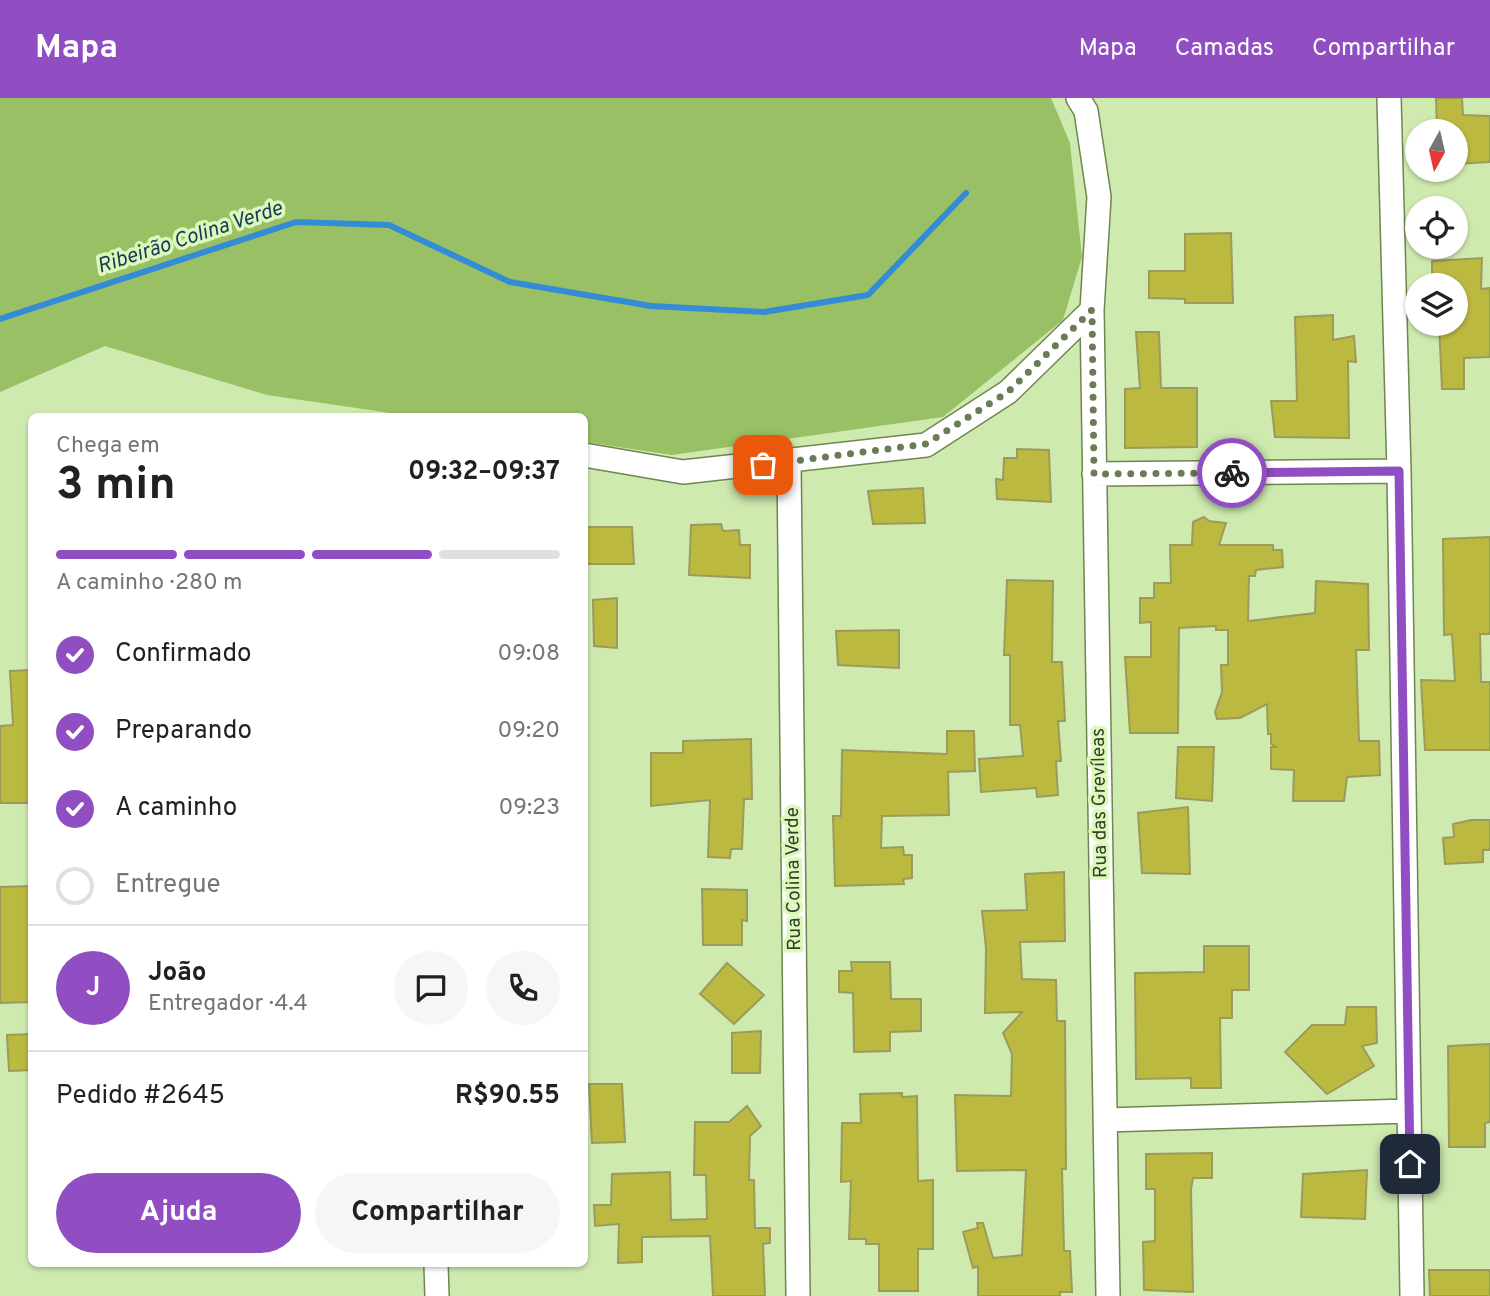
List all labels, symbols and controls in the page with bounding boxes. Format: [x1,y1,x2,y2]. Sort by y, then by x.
text: Mapa [35,28,118,70]
text: Mapa [1079,34,1137,64]
text: Camadas [1175,34,1274,64]
text: Compartilhar [1312,34,1455,64]
north arrow [1405,119,1468,182]
map controls [1405,119,1468,336]
water label: Ribeirão Colina Verde [94,195,287,281]
button: locate [1405,196,1468,259]
button: layers [1405,273,1468,336]
text: Chega em [56,432,160,461]
pin [733,435,793,495]
courier [1197,438,1267,508]
icon: bag [744,446,782,484]
icon: bike [1213,454,1251,492]
text: 09:32–09:37 [408,456,560,489]
text: 3 min [56,457,176,516]
text: A caminho · 280 m [56,569,243,598]
icon: check [56,636,94,674]
text: Confirmado [115,638,252,671]
text: 09:08 [498,640,560,669]
icon: check [56,713,94,751]
text: Preparando [115,715,252,748]
text: 09:20 [497,717,560,746]
street label: Rua das Grevíleas [1087,728,1113,878]
icon: check [56,790,94,828]
text: A caminho [115,792,237,825]
text: 09:23 [498,794,560,823]
street label: Rua Colina Verde [781,807,807,951]
text: Entregue [115,869,221,902]
button: chat [394,951,468,1025]
button: phone [486,951,560,1025]
text: João [148,957,206,990]
text: J [86,972,100,1005]
text: Entregador · 4.4 [148,990,308,1019]
text: Pedido #2645 [56,1080,225,1113]
text: R$90.55 [455,1080,560,1113]
pin [1380,1134,1440,1194]
icon: home [1391,1145,1429,1183]
button: Ajuda [56,1173,301,1253]
button: Compartilhar [315,1173,560,1253]

